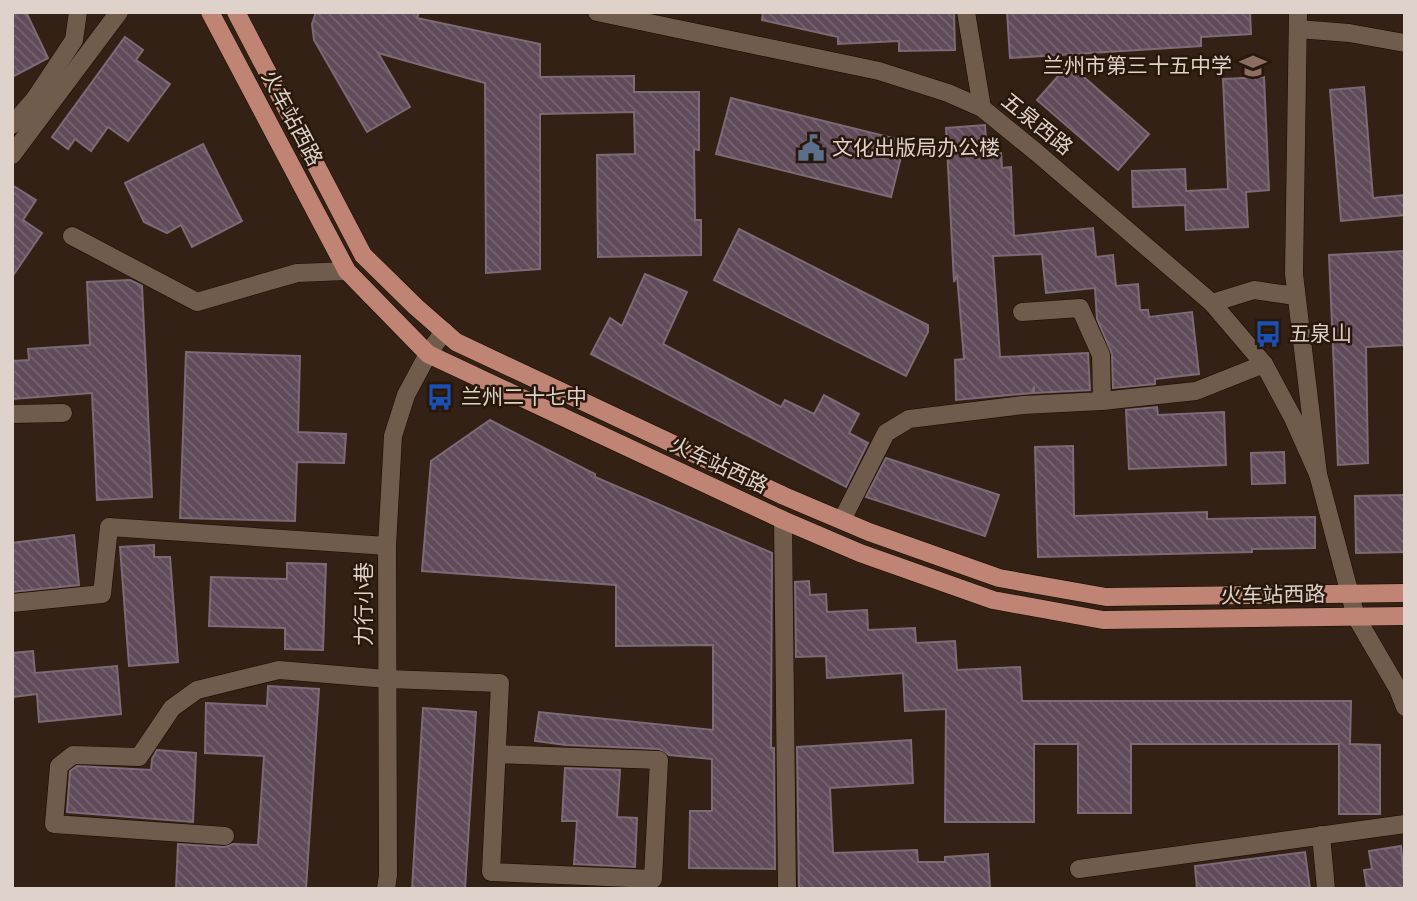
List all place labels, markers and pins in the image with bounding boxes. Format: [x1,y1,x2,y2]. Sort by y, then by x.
place label: 兰州市第三十五中学 [1043,51,1232,81]
school or university icon: 兰州市第三十五中学 [1238,51,1268,81]
public building icon: 文化出版局办公楼 [796,133,826,163]
place label: 文化出版局办公楼 [832,133,1000,163]
bus stop icon: 五泉山 [1253,319,1283,349]
place label: 五泉山 [1289,319,1352,349]
bus stop icon: 兰州二十七中 [425,382,455,412]
place label: 兰州二十七中 [461,382,587,412]

